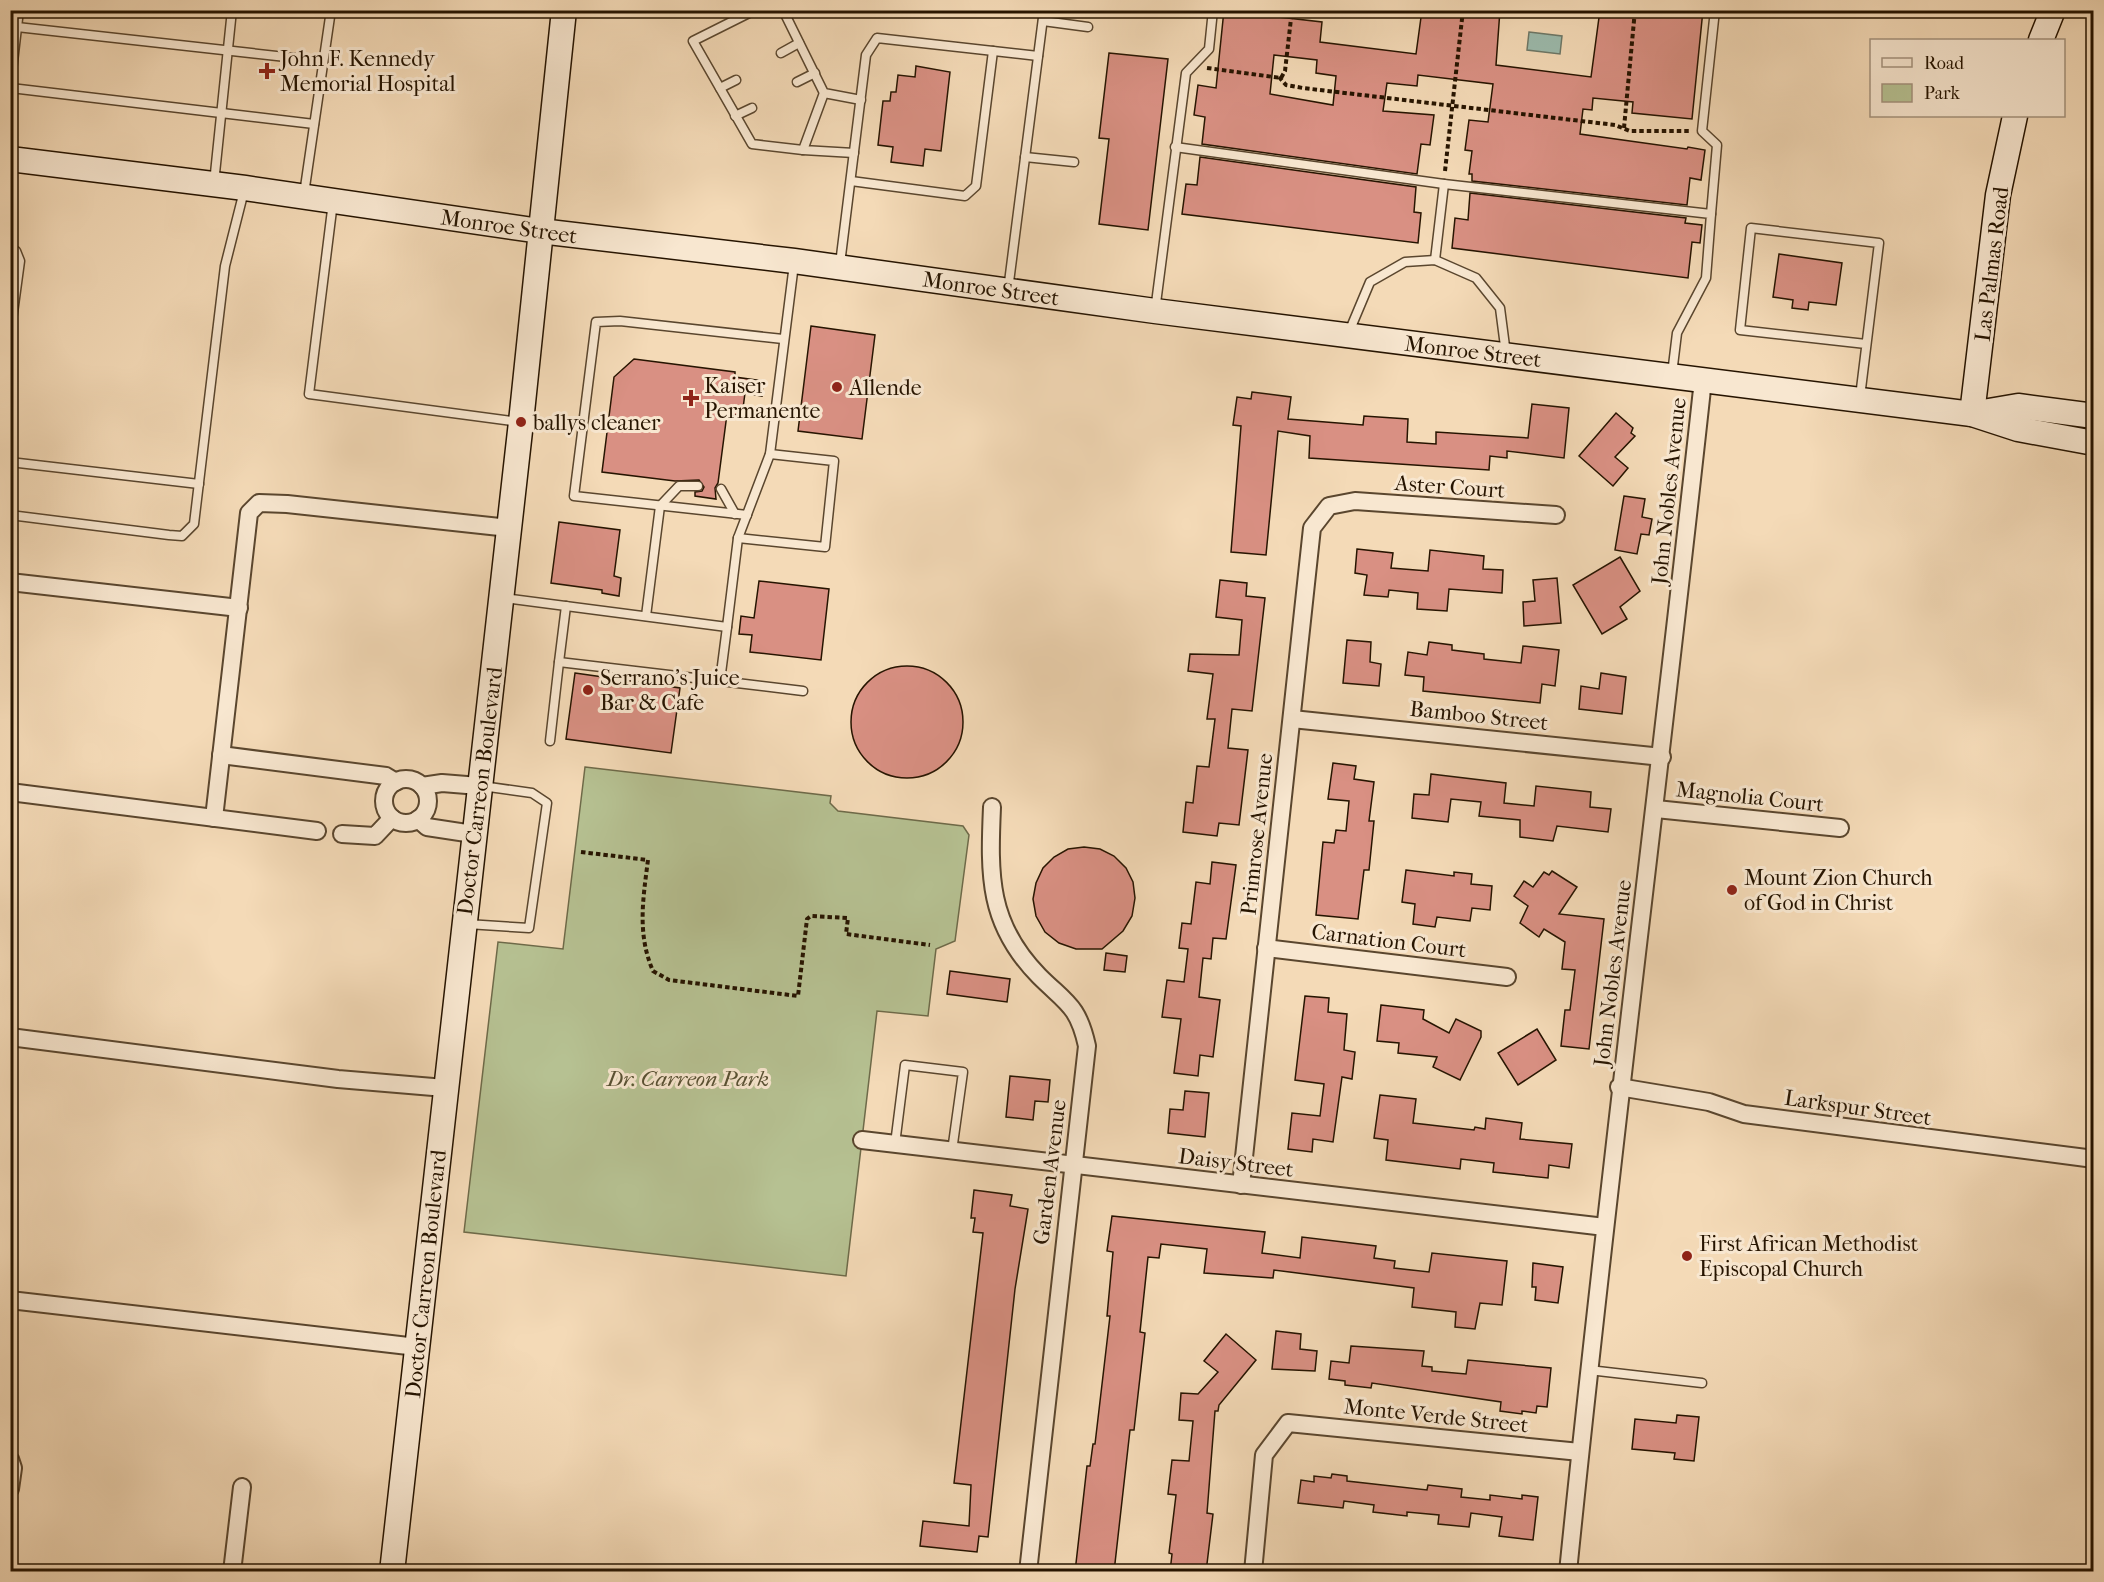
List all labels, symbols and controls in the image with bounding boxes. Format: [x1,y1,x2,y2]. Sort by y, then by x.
legend [1870,39,2065,117]
place label: John F. Kennedy Memorial Hospital [278,46,456,97]
text: Road [1924,53,1964,74]
marker: John F. Kennedy Memorial Hospital [258,62,276,80]
text: Park [1924,83,1961,104]
street label: Las Palmas Road [1970,184,2015,343]
street label: Monroe Street [439,205,579,249]
street label: Monroe Street [921,267,1061,311]
street label: Monroe Street [1403,331,1543,373]
place label: Kaiser Permanente [704,373,820,424]
place label: Allende [848,375,922,401]
marker: Allende [830,380,844,394]
marker: Kaiser Permanente [682,389,700,407]
street label: John Nobles Avenue [1646,396,1692,588]
place label: ballys cleaner [532,410,661,436]
marker: ballys cleaner [514,415,528,429]
street label: Aster Court [1393,470,1506,504]
street label: Doctor Carreon Boulevard [452,665,508,917]
place label: Serrano's Juice Bar & Cafe [600,665,740,716]
marker: Serrano's Juice Bar & Cafe [581,683,595,697]
street label: Bamboo Street [1408,696,1550,736]
street label: Primrose Avenue [1236,752,1278,916]
street label: Magnolia Court [1675,776,1825,818]
place label: Mount Zion Church of God in Christ [1744,865,1933,916]
street label: John Nobles Avenue [1588,878,1637,1070]
marker: Mount Zion Church of God in Christ [1725,883,1739,897]
street label: Carnation Court [1310,919,1468,963]
park label: Dr. Carreon Park [605,1066,769,1092]
street label: Larkspur Street [1783,1085,1933,1131]
street label: Garden Avenue [1028,1098,1072,1246]
street label: Daisy Street [1177,1143,1295,1183]
street label: Doctor Carreon Boulevard [400,1147,452,1400]
place label: First African Methodist Episcopal Church [1699,1231,1919,1282]
marker: First African Methodist Episcopal Church [1680,1249,1694,1263]
street label: Monte Verde Street [1342,1393,1530,1439]

